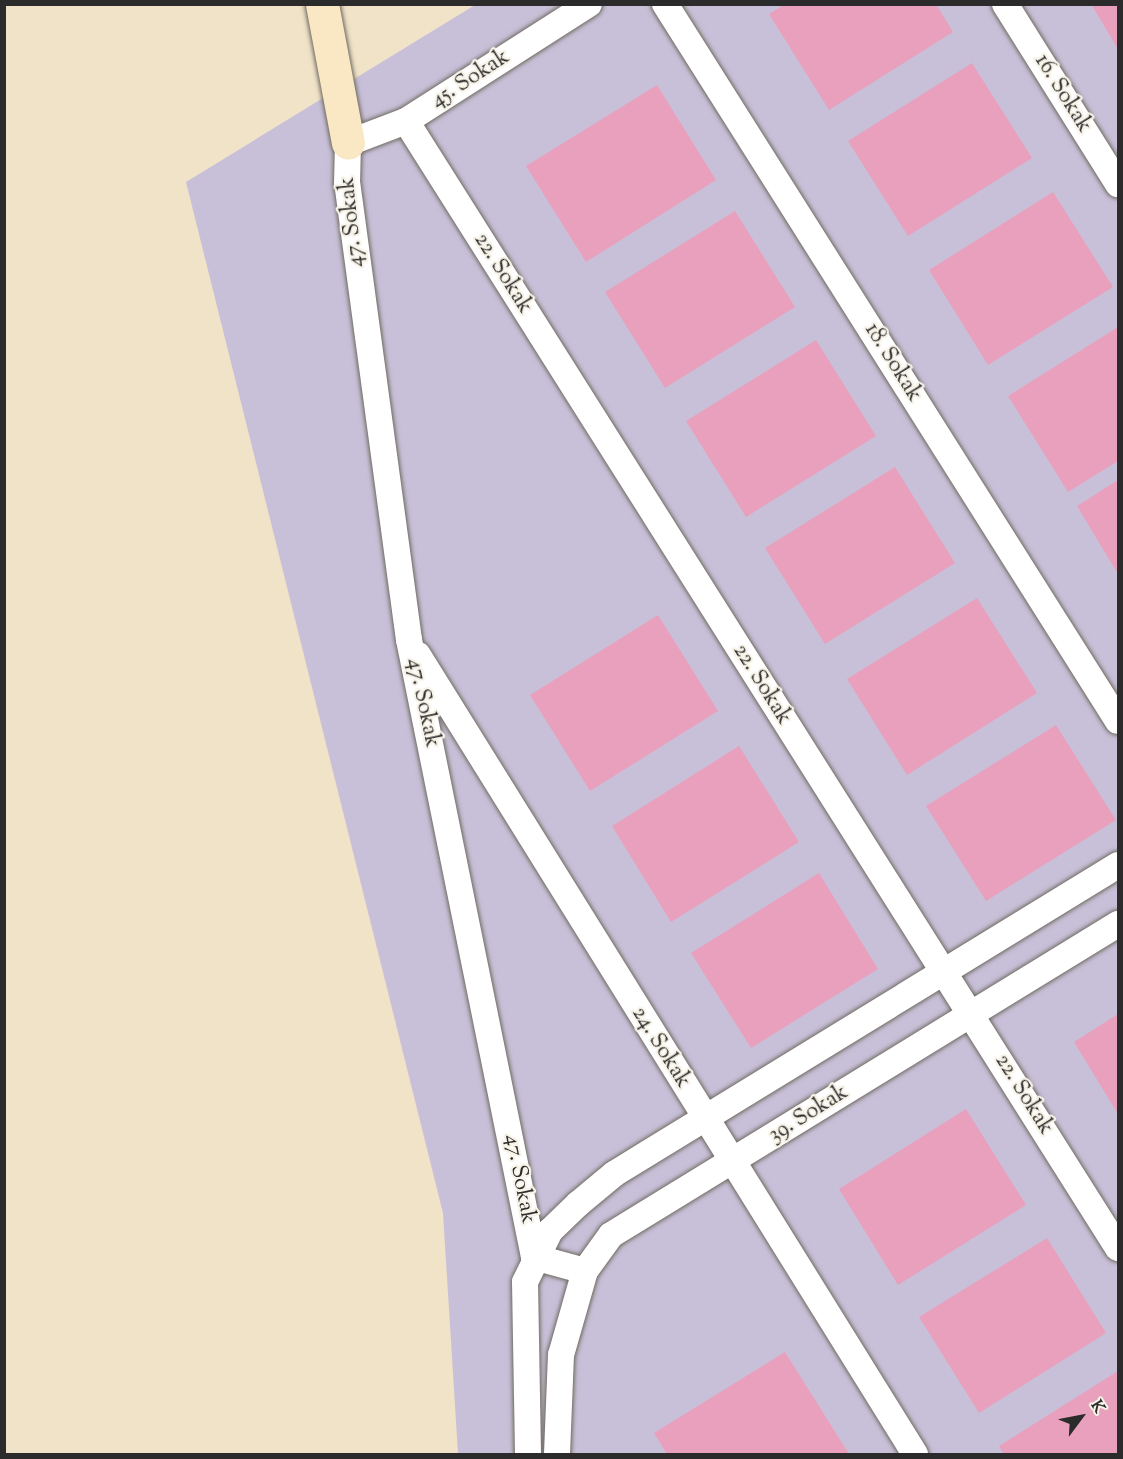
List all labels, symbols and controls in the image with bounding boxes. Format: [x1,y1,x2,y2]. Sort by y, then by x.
street label: 45. Sokak [427,45,515,115]
street label: 16. Sokak [1028,50,1096,138]
street label: 47. Sokak [335,176,371,268]
street label: 22. Sokak [467,229,537,319]
street label: 18. Sokak [858,319,926,407]
street label: 22. Sokak [726,640,796,730]
street label: 47. Sokak [400,656,444,750]
street label: 24. Sokak [625,1003,695,1093]
street label: 22. Sokak [988,1050,1058,1140]
street label: 39. Sokak [764,1080,854,1150]
street label: 47. Sokak [497,1132,541,1226]
north arrow [1051,1387,1111,1447]
text: K [1084,1396,1110,1418]

